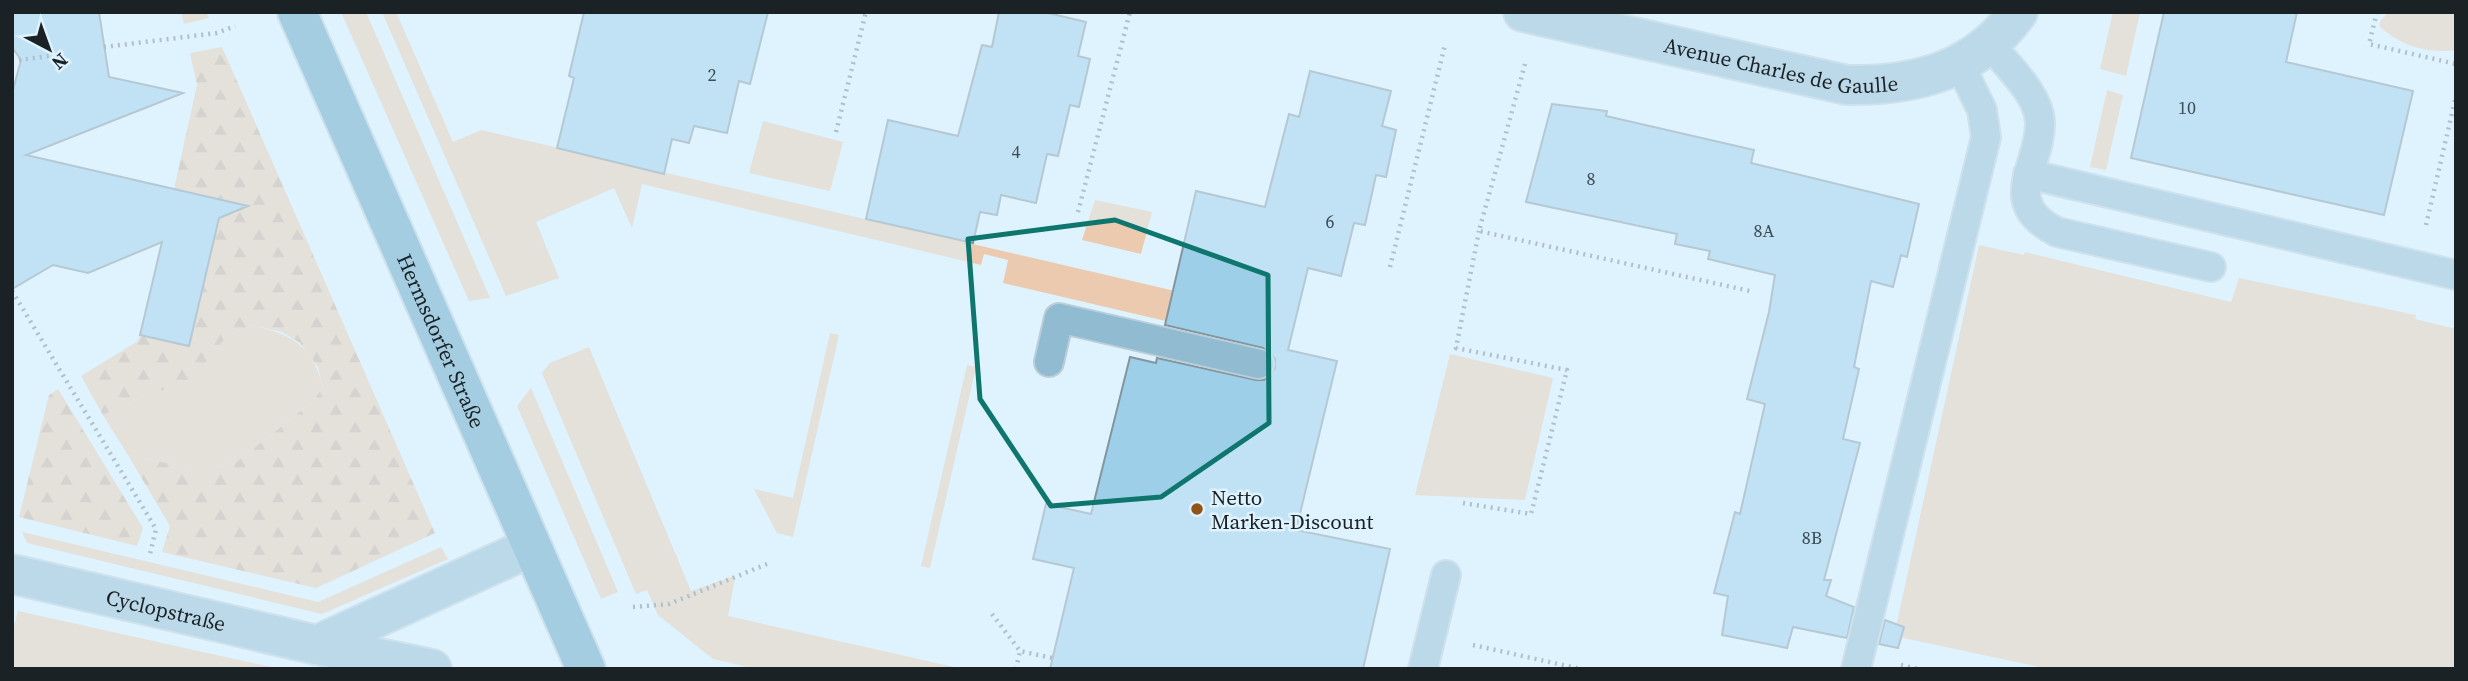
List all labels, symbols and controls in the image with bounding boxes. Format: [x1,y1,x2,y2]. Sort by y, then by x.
north arrow [14,14,84,84]
street label: Avenue Charles de Gaulle [1661,30,1900,100]
text: N [46,47,74,76]
house number: 2 [708,62,717,87]
house number: 10 [2178,95,2196,120]
house number: 4 [1012,139,1021,164]
house number: 8 [1587,166,1596,191]
house number: 6 [1326,209,1335,234]
house number: 8A [1754,218,1775,243]
street label: Hermsdorfer Straße [390,249,493,432]
place label: Netto Marken-Discount [1211,483,1374,536]
marker: Netto Marken-Discount [1189,501,1205,517]
house number: 8B [1802,525,1822,550]
street label: Cyclopstraße [103,582,229,638]

